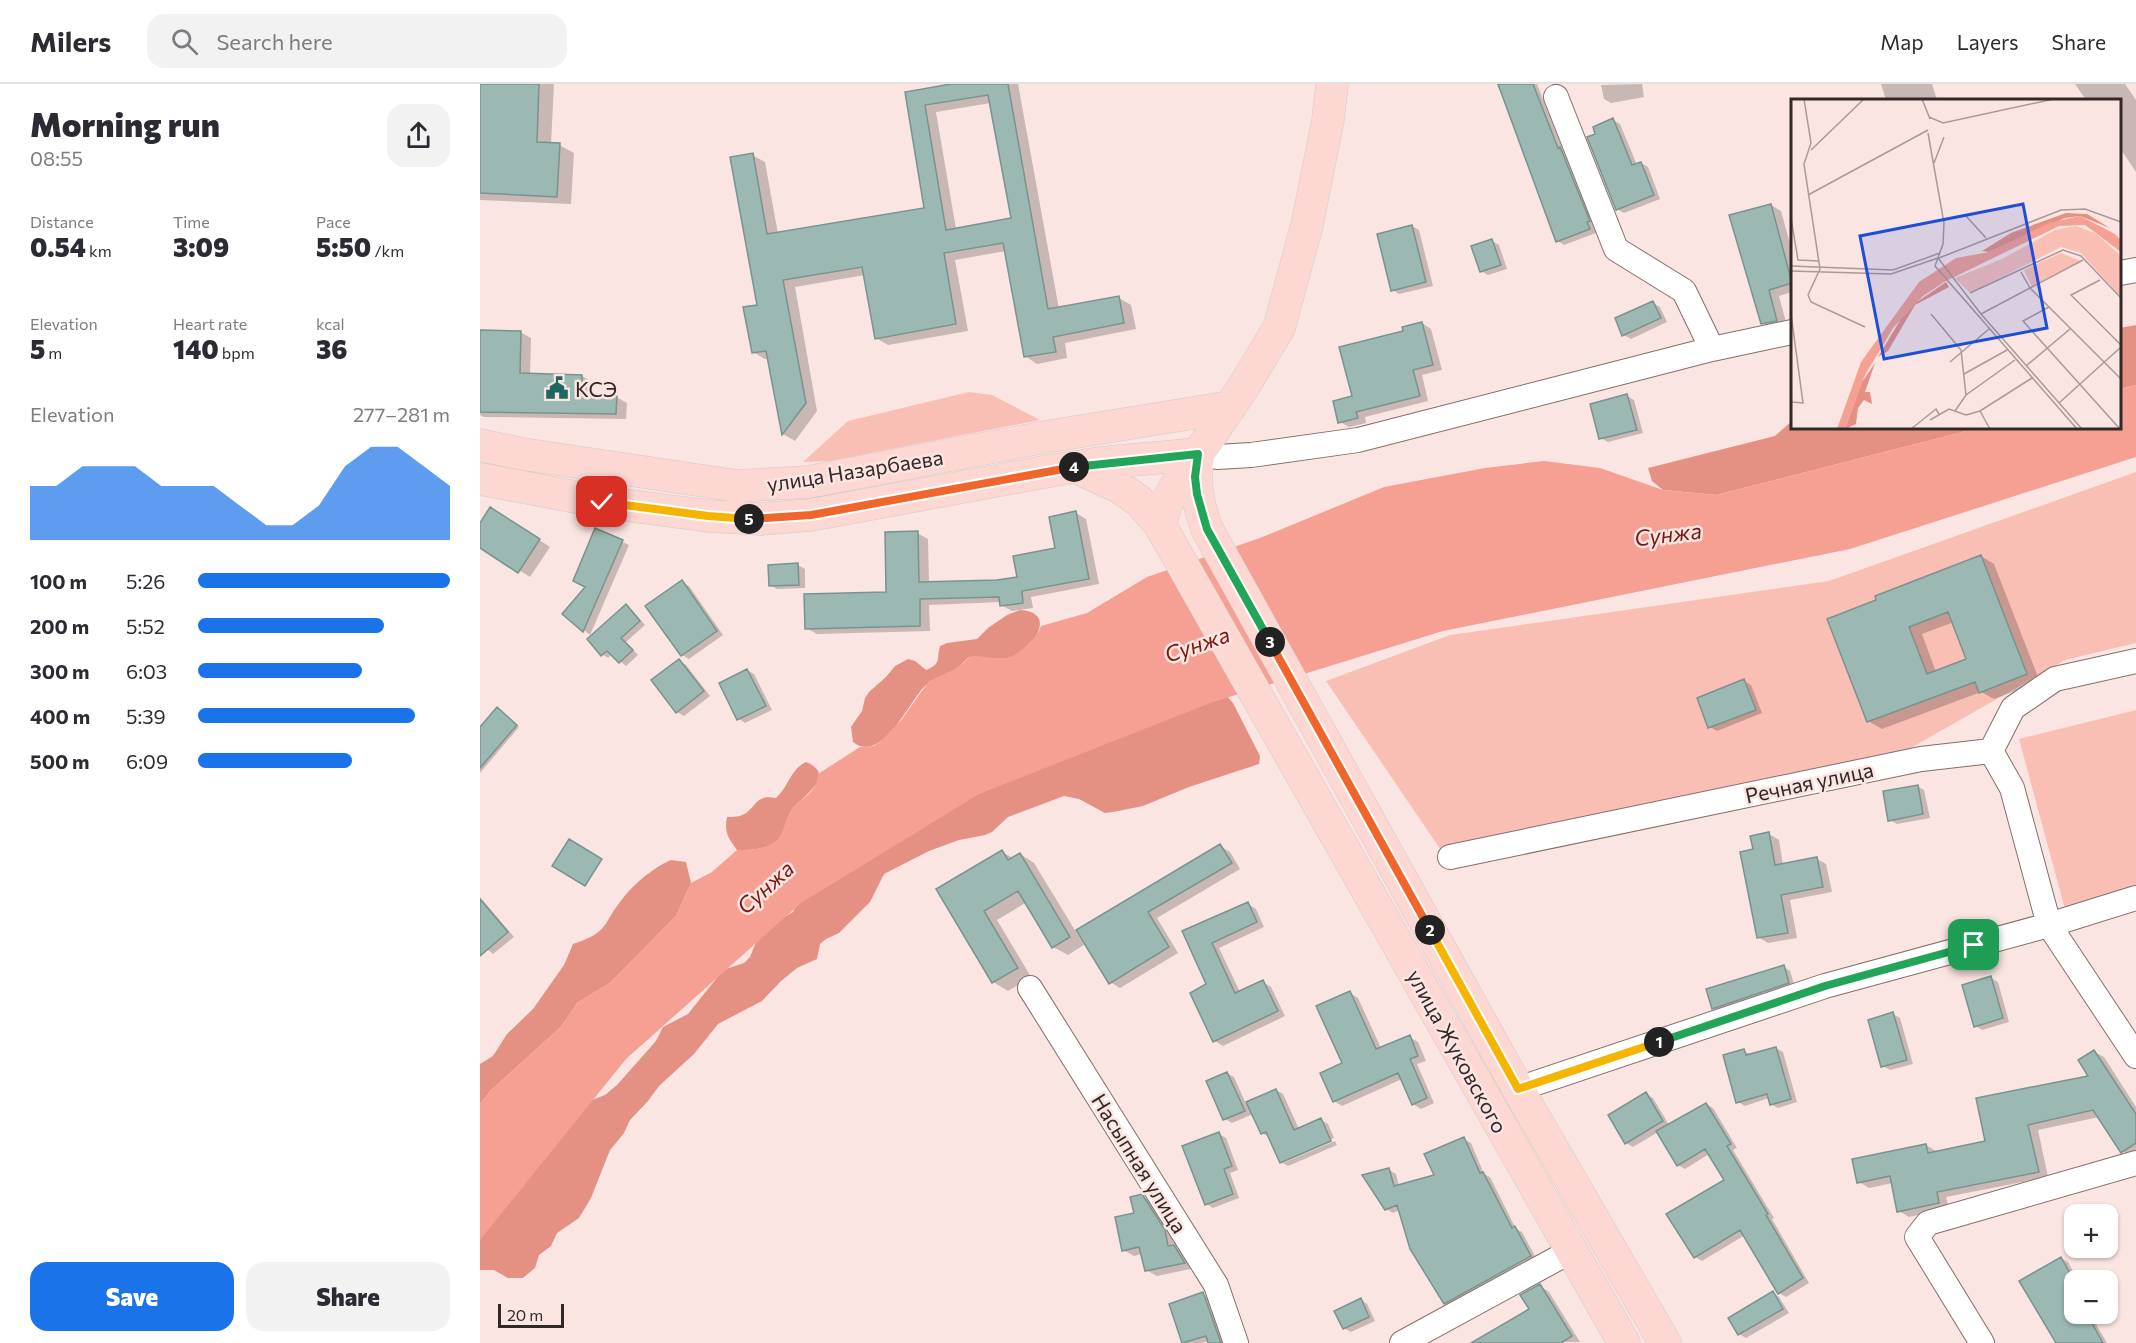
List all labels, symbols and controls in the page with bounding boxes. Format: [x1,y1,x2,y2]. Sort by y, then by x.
search box [147,14,567,68]
text: Milers [30,24,111,58]
icon: search [168,25,201,58]
text: Search here [216,28,333,55]
text: Map [1880,29,1924,54]
text: Layers [1957,29,2019,54]
text: Share [2052,29,2106,54]
inset map [1791,99,2121,429]
text: Morning run [30,103,220,144]
button: share [387,104,450,167]
text: 08:55 [30,146,83,170]
text: Distance [30,212,94,231]
text: Time [173,212,210,231]
text: Pace [316,212,351,231]
text: 0.54 [30,231,86,262]
text: 3:09 [173,231,229,262]
text: 5:50 [316,231,371,262]
text: km [86,241,112,260]
text: /km [371,241,404,260]
text: Elevation [30,314,98,333]
text: Heart rate [173,314,247,333]
text: kcal [316,314,345,333]
text: 5 [30,333,45,364]
text: 140 [173,333,219,364]
text: 36 [316,333,348,364]
text: m [45,343,62,362]
text: bpm [219,343,255,362]
public building icon: КСЭ [544,375,570,401]
place label: КСЭ [575,376,617,401]
text: Elevation [30,402,115,426]
text: 277–281 m [353,402,450,426]
street label: улица Назарбаева [765,444,945,496]
pin: 4 [1059,452,1089,482]
text: 4 [1069,457,1079,476]
pin [576,476,627,527]
icon: check [585,485,618,518]
pin: 5 [734,504,764,534]
text: 5 [744,509,754,528]
water label: Сунжа [1633,516,1703,552]
text: 100 m [30,569,87,593]
text: 5:26 [126,569,165,593]
text: 200 m [30,614,89,638]
text: 5:52 [126,614,165,638]
water label: Сунжа [1161,620,1233,668]
pin: 3 [1255,627,1285,657]
text: 3 [1265,632,1275,651]
text: 300 m [30,659,90,683]
text: 6:03 [126,659,167,683]
text: 400 m [30,704,90,728]
text: 5:39 [126,704,166,728]
text: 500 m [30,749,90,773]
text: 6:09 [126,749,168,773]
street label: Речная улица [1743,756,1875,808]
water label: Сунжа [731,854,799,920]
pin: 2 [1415,915,1445,945]
pin [1948,919,1999,970]
text: 2 [1425,920,1435,939]
icon: arrive [1957,928,1990,961]
street label: улица Жуковского [1403,965,1513,1137]
pin: 1 [1644,1027,1674,1057]
text: 1 [1655,1032,1663,1051]
street label: Насыпная улица [1087,1089,1193,1237]
map controls [2064,1204,2118,1324]
button: + [2064,1204,2118,1258]
button: Save [30,1262,234,1331]
button: Share [246,1262,450,1331]
button: − [2064,1270,2118,1324]
scale bar [498,1301,564,1328]
text: 20 m [507,1305,543,1324]

